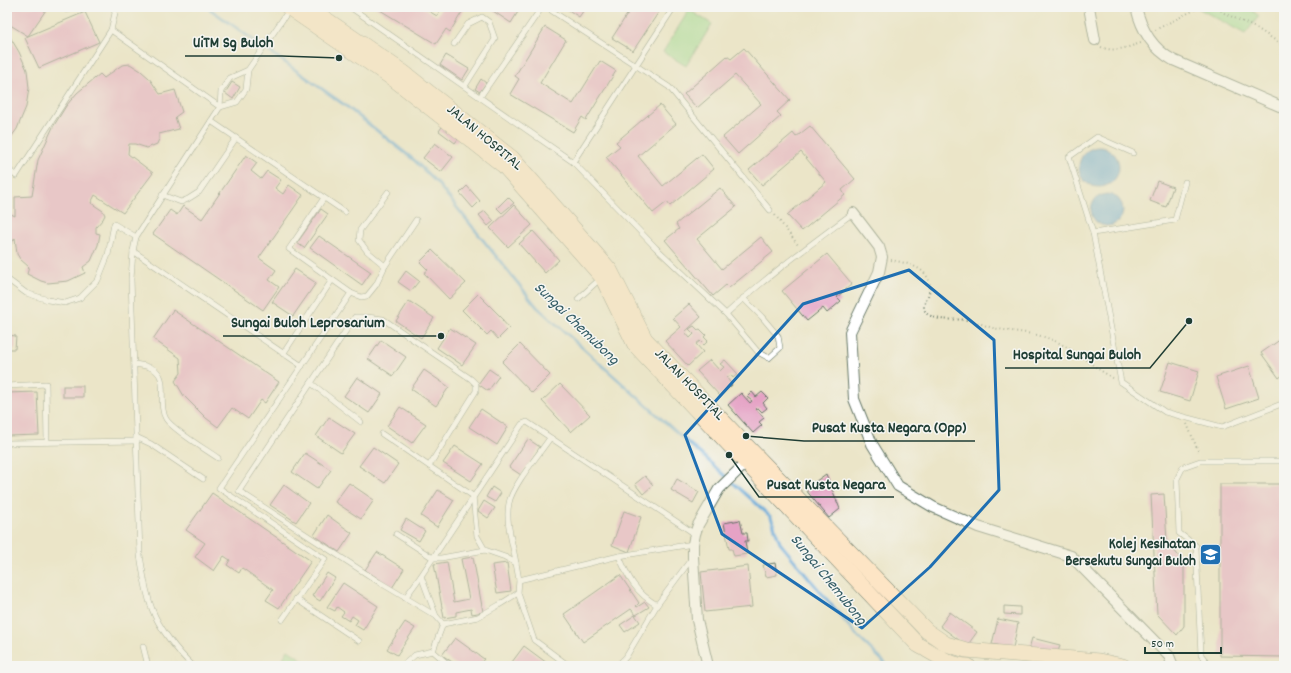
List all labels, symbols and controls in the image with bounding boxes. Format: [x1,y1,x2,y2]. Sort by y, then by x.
callout: UiTM Sg Buloh [185,28,282,56]
text: UiTM Sg Buloh [193,32,273,55]
street label: JALAN HOSPITAL [441,100,527,176]
water label: Sungai Chemubong [528,277,625,372]
callout: Sungai Buloh Leprosarium [223,308,393,336]
text: Sungai Buloh Leprosarium [231,312,385,335]
callout: Hospital Sungai Buloh [1005,340,1150,368]
street label: JALAN HOSPITAL [649,344,729,426]
text: Hospital Sungai Buloh [1013,344,1141,367]
callout: Pusat Kusta Negara (Opp) [804,413,975,441]
text: Pusat Kusta Negara (Opp) [812,417,966,440]
callout: Pusat Kusta Negara [759,469,894,497]
text: Pusat Kusta Negara [767,474,887,497]
water label: Sungai Chemubong [784,530,873,631]
place label: Kolej Kesihatan Bersekutu Sungai Buloh [1065,534,1196,573]
school or university icon: Kolej Kesihatan Bersekutu Sungai Buloh [1198,541,1224,567]
scale bar [1145,629,1221,655]
text: 50 m [1151,636,1174,653]

